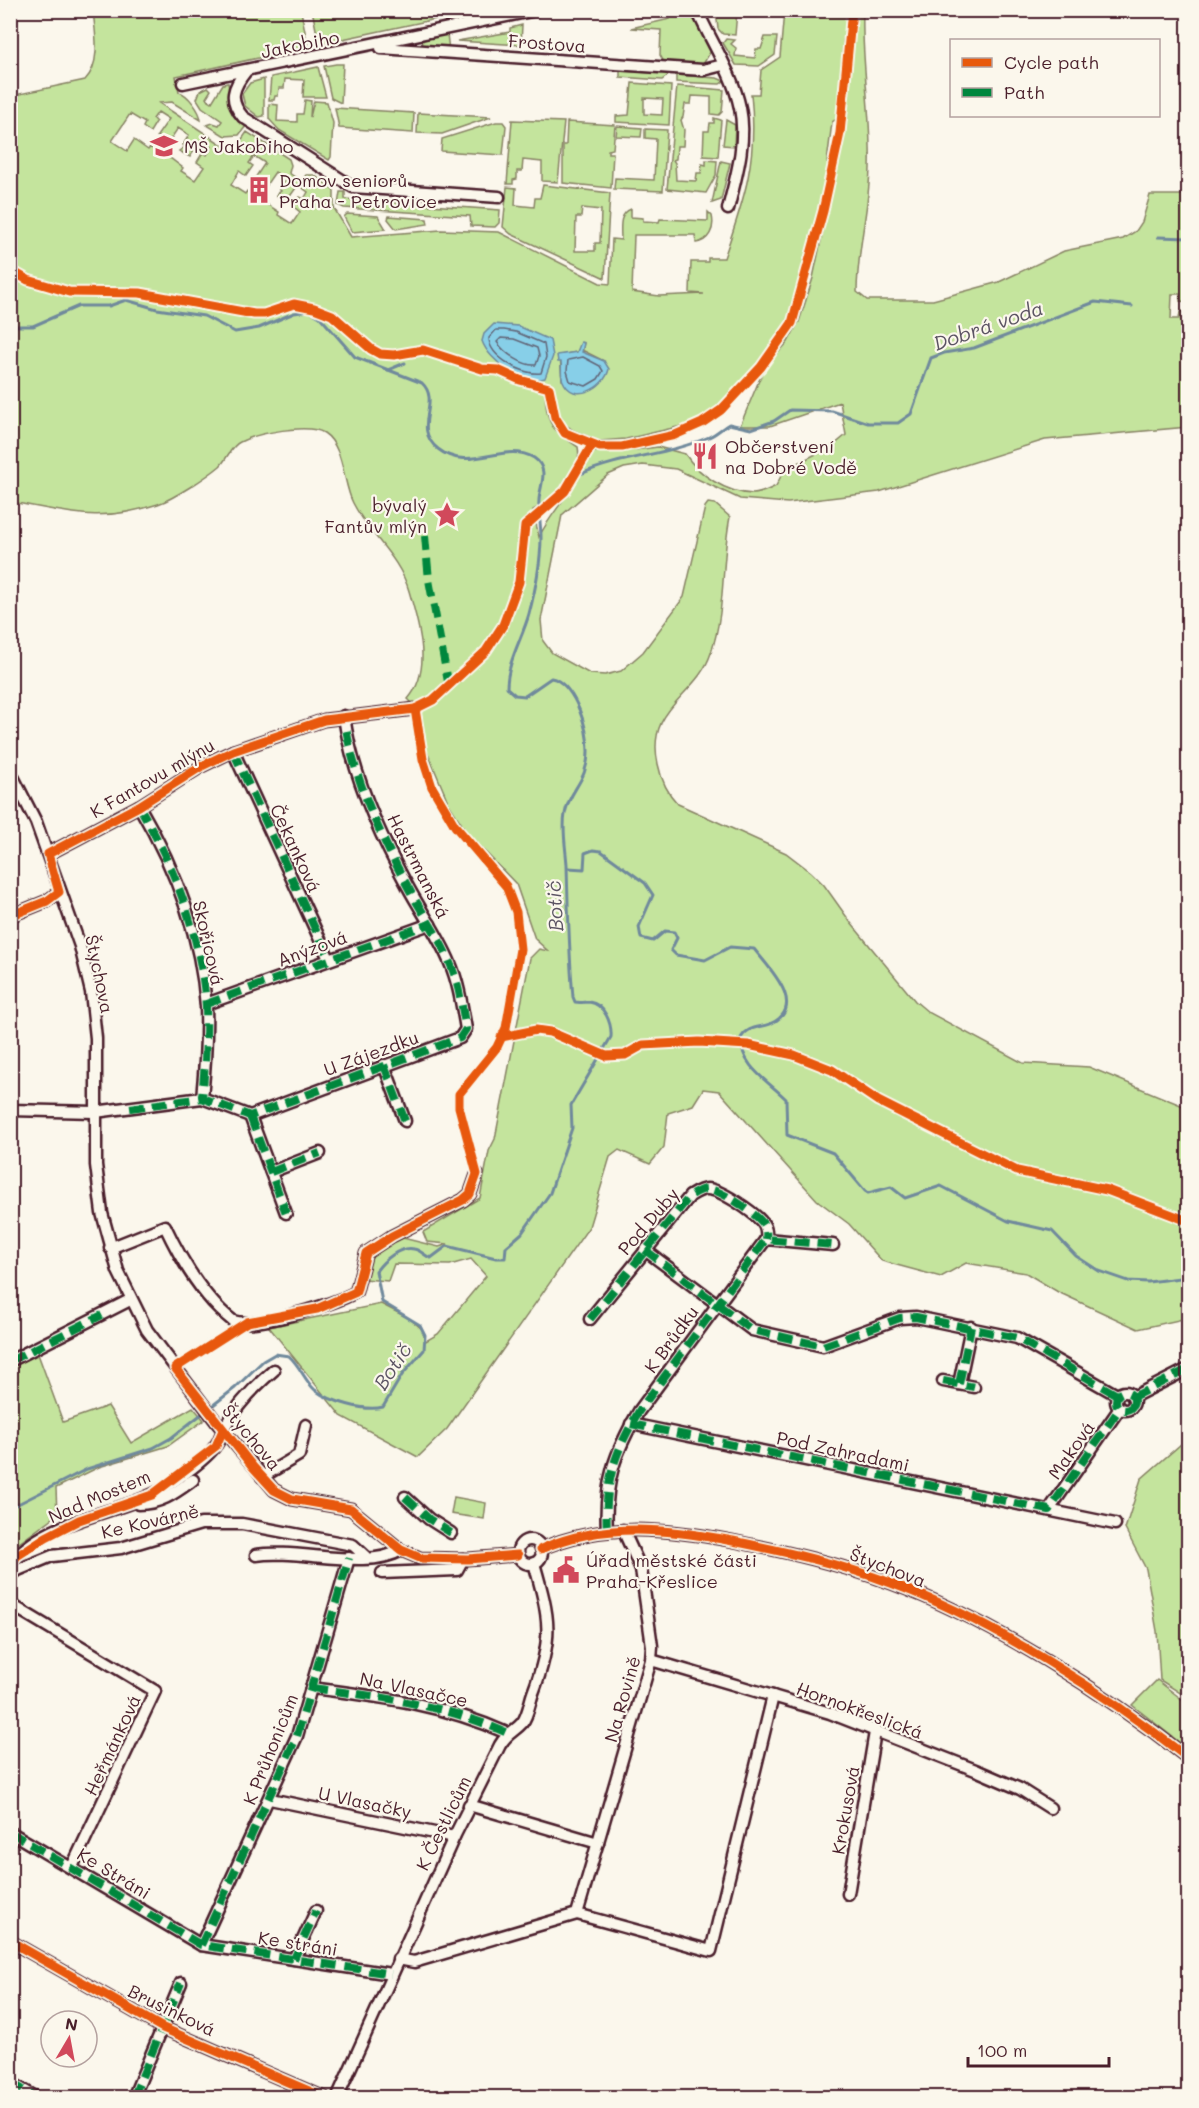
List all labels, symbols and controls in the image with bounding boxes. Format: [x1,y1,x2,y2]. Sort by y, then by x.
street label: Jakobiho [259,25,341,63]
street label: Frostova [507,28,587,58]
legend [950,39,1160,117]
text: Cycle path [1004,50,1099,74]
text: Path [1004,80,1044,104]
school or university icon: MŠ Jakobiho [149,131,179,161]
place label: MŠ Jakobiho [184,134,294,158]
place label: Domov seniorů Praha - Petrovice [279,168,437,213]
building icon: Domov seniorů Praha - Petrovice [244,175,274,205]
water label: Dobrá voda [929,294,1047,356]
place label: Občerstvení na Dobré Vodě [725,434,857,479]
restaurant icon: Občerstvení na Dobré Vodě [690,441,720,471]
place label: bývalý Fantův mlýn [324,493,427,538]
place icon: bývalý Fantův mlýn [432,500,462,530]
street label: K Fantovu mlýnu [85,733,219,823]
street label: Čekanková [265,800,327,896]
street label: Hastrmanská [382,809,456,923]
water label: Botič [540,880,568,932]
street label: Skořicová [188,898,230,988]
street label: Anýzová [274,924,350,972]
street label: Štychova [80,933,120,1015]
street label: U Zájezdku [320,1025,422,1081]
street label: Pod Duby [612,1182,684,1260]
street label: K Brůdku [638,1301,704,1377]
water label: Botič [367,1337,417,1394]
street label: Štychova [217,1399,287,1475]
street label: Maková [1042,1416,1100,1484]
street label: Pod Zahradami [774,1425,912,1477]
street label: Nad Mostem [44,1464,154,1528]
street label: Ke Kovárně [99,1498,201,1544]
street label: Štychova [847,1542,929,1592]
place label: Úřad městské části Praha-Křeslice [586,1548,757,1593]
public building icon: Úřad městské části Praha-Křeslice [551,1555,581,1585]
street label: Na Rovině [598,1653,646,1745]
street label: Na Vlasačce [358,1666,470,1712]
street label: Hornokřeslická [793,1676,927,1744]
street label: K Průhonicům [237,1690,303,1808]
street label: Heřmánková [78,1691,146,1799]
street label: Krokusová [825,1764,865,1856]
street label: K Čestlicům [410,1772,476,1874]
street label: U Vlasačky [316,1780,414,1824]
street label: Ke Stráni [73,1842,155,1904]
street label: Ke stráni [256,1925,340,1961]
street label: Brusinková [124,1978,220,2042]
north arrow [39,2009,99,2069]
text: N [64,2012,80,2035]
scale bar [968,2030,1109,2068]
text: 100 m [977,2038,1027,2062]

